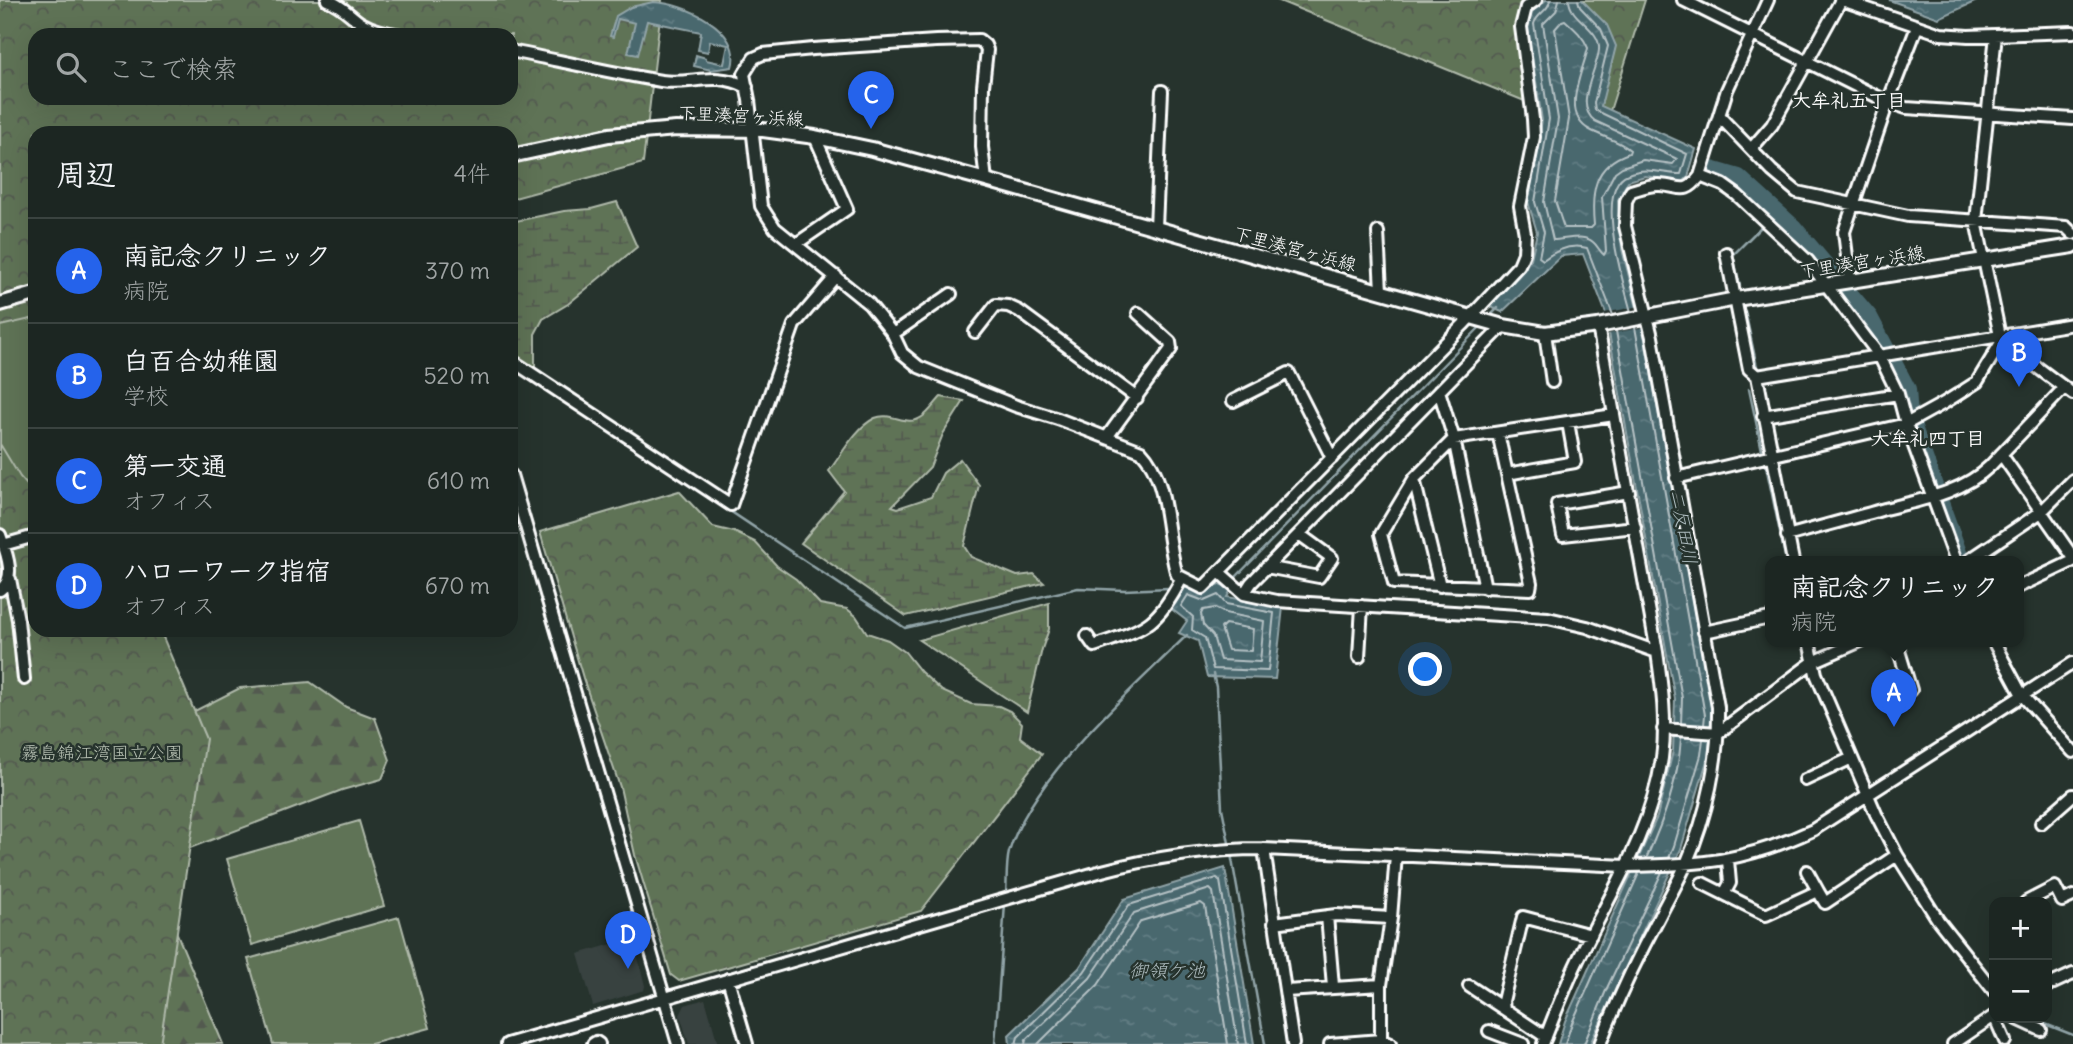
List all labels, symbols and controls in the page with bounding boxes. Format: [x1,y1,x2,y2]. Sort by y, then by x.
search box [28,28,518,105]
icon: search [52,48,90,86]
text: ここで検索 [108,52,238,85]
pin: C [848,71,894,129]
district label: 大牟礼五丁目 [1792,88,1906,112]
street label: 下里湊宮ヶ浜線 [678,101,805,130]
text: 周辺 [56,155,116,193]
text: 4件 [454,159,490,188]
street label: 下里湊宮ヶ浜線 [1231,221,1359,276]
text: 南記念クリニック [123,239,331,272]
street label: 下里湊宮ヶ浜線 [1798,240,1926,283]
text: A [72,256,86,285]
text: 370 m [425,256,490,285]
text: 病院 [123,276,169,305]
pin: B [1996,329,2042,387]
text: 白百合幼稚園 [123,344,279,377]
text: B [71,361,87,390]
text: 520 m [423,361,490,390]
text: 学校 [123,381,169,410]
district label: 大牟礼四丁目 [1871,426,1985,450]
text: 第一交通 [123,449,227,482]
text: C [71,466,87,495]
text: 610 m [427,466,490,495]
text: オフィス [123,486,215,515]
water label: 二反田川 [1665,487,1703,567]
text: ハローワーク指宿 [123,554,331,587]
popup [1765,556,2024,647]
text: 南記念クリニック [1790,570,1999,603]
text: D [71,571,87,600]
text: 670 m [425,571,490,600]
text: オフィス [123,591,215,620]
text: 病院 [1790,607,1836,636]
your location [1408,652,1442,686]
pin: A [1871,669,1917,727]
park label: 霧島錦江湾国立公園 [21,741,183,764]
map controls [1989,897,2052,1023]
button: + [1989,897,2052,960]
pin: D [605,911,651,969]
water label: 御領ケ池 [1129,958,1206,982]
button: − [1989,960,2052,1023]

